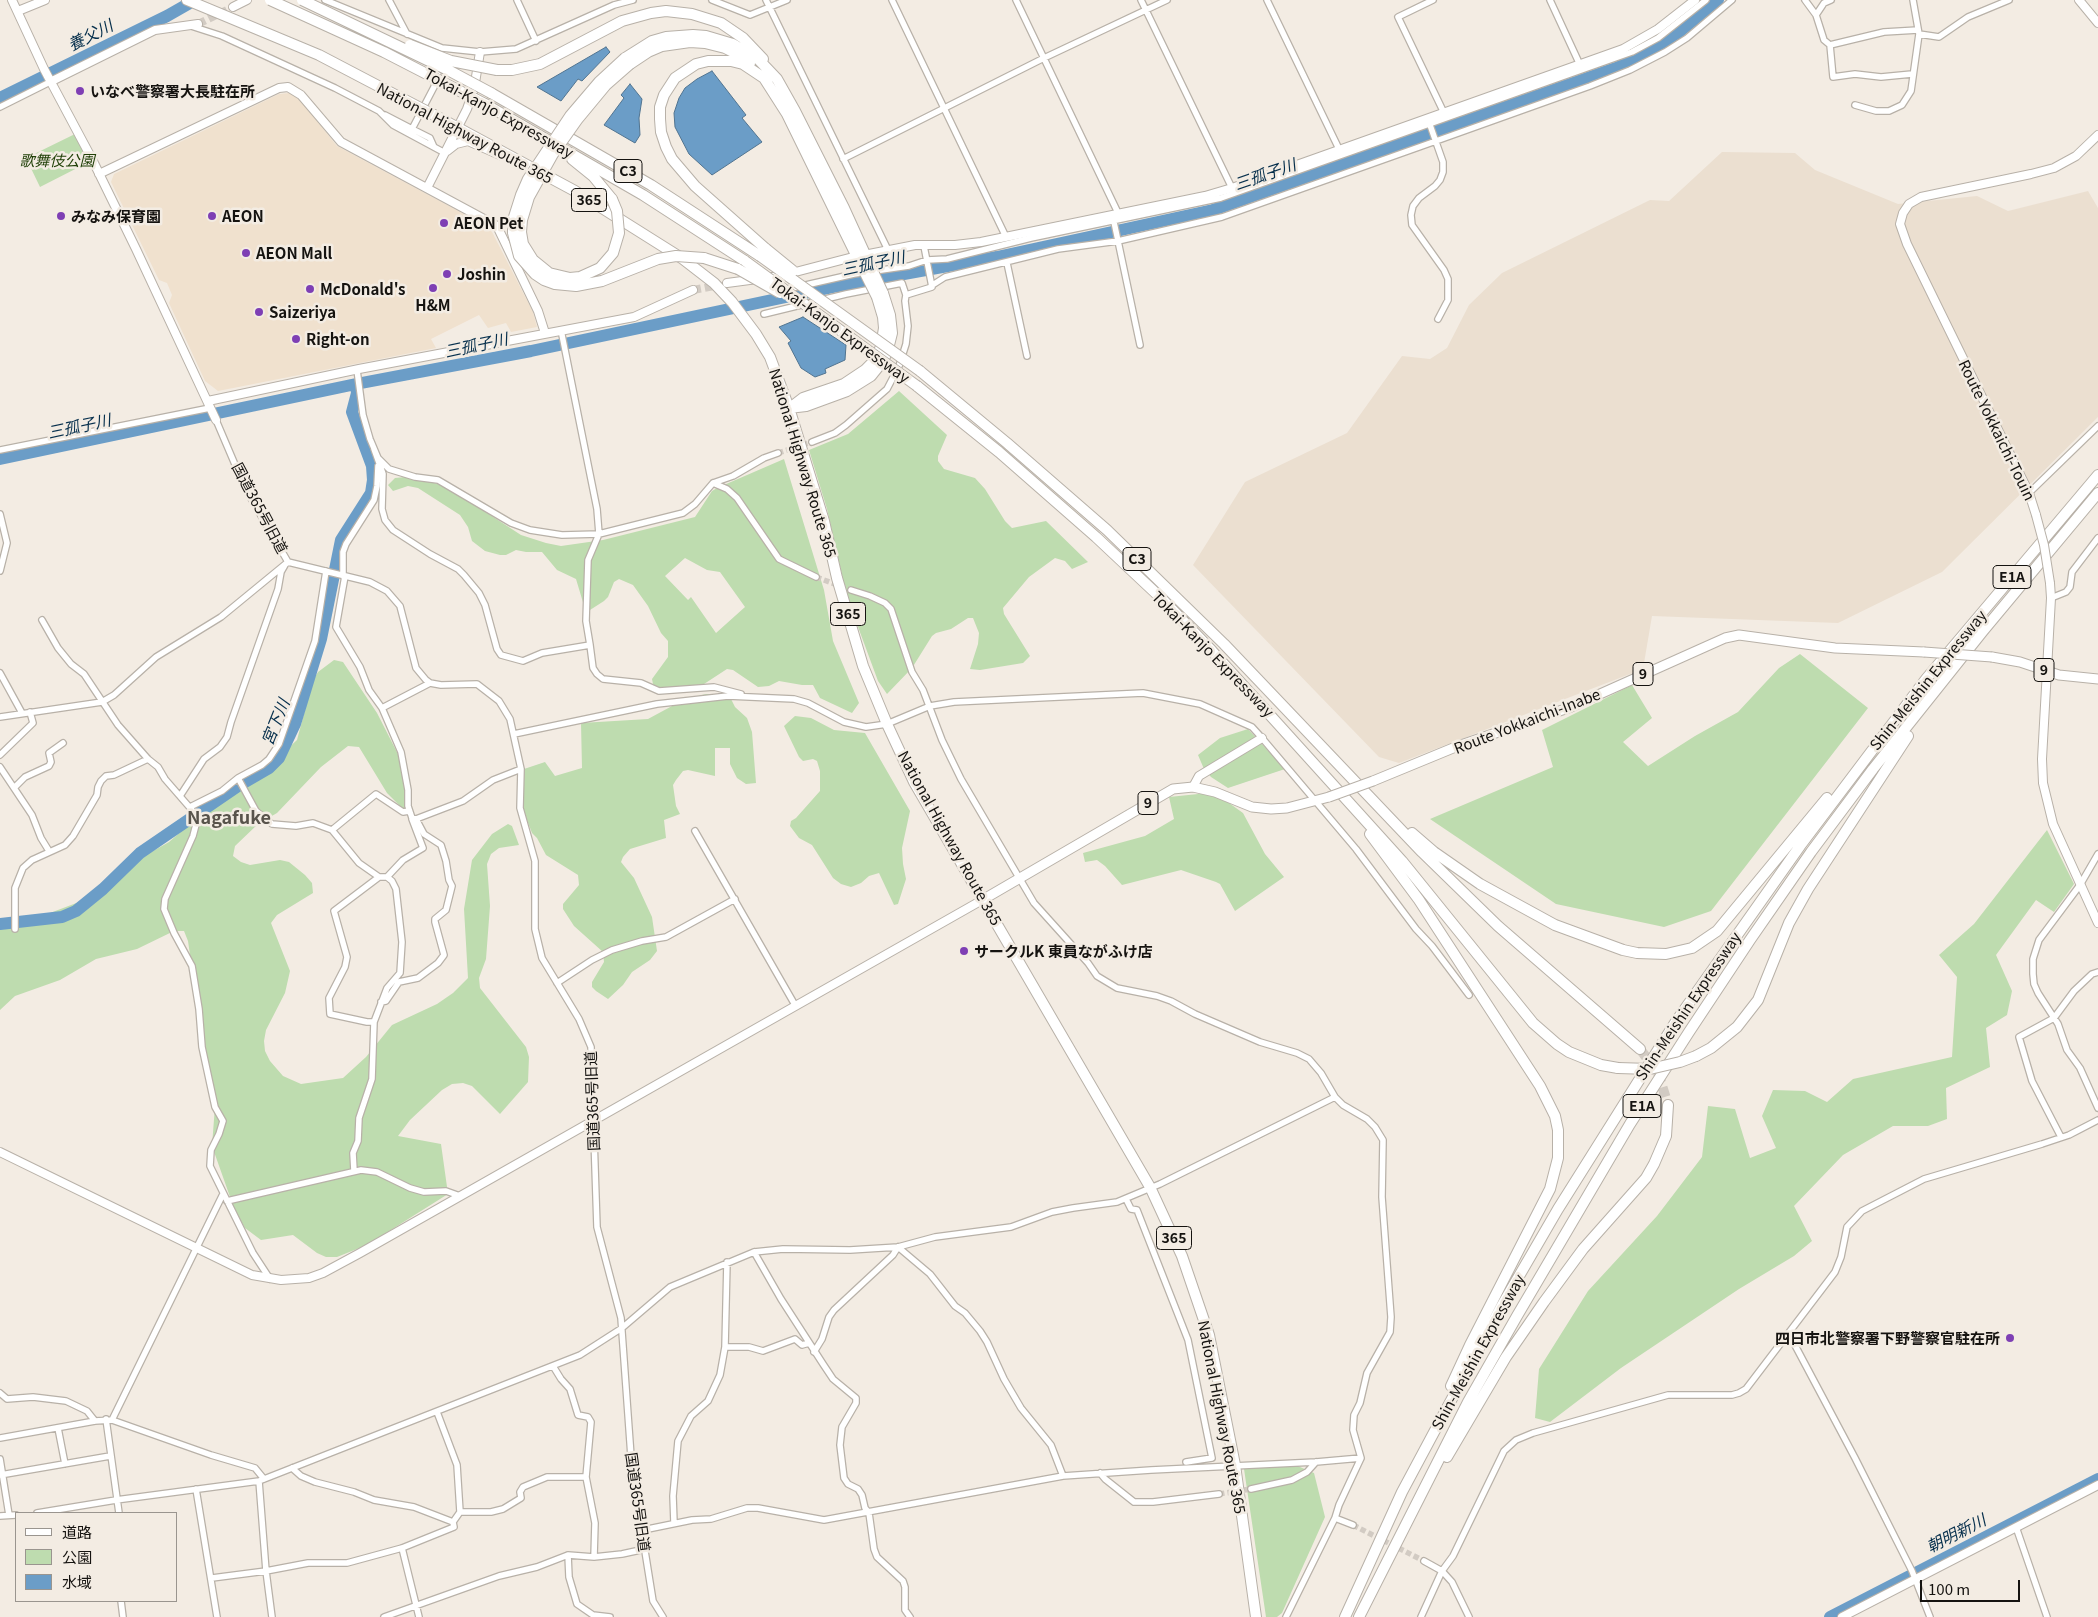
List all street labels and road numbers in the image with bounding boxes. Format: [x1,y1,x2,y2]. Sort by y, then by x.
street label: Tokai-Kanjo Expressway [421,64,577,162]
street label: National Highway Route 365 [374,79,556,187]
road number: C3 [614,160,642,182]
road number: 365 [572,188,606,212]
street label: Tokai-Kanjo Expressway [767,273,913,387]
street label: Route Yokkaichi-Touin [1955,357,2039,503]
street label: National Highway Route 365 [766,366,840,560]
street label: 国道365号旧道 [229,460,291,556]
road number: C3 [1123,548,1151,570]
road number: E1A [1993,566,2031,588]
street label: Tokai-Kanjo Expressway [1148,587,1278,721]
road number: 365 [830,602,866,626]
street label: Shin-Meishin Expressway [1866,606,1990,754]
road number: 9 [2034,658,2054,682]
road number: 9 [1633,662,1653,686]
street label: Route Yokkaichi-Inabe [1451,685,1603,757]
street label: National Highway Route 365 [894,748,1006,928]
road number: 9 [1138,791,1158,814]
street label: Shin-Meishin Expressway [1632,928,1744,1084]
street label: 国道365号旧道 [581,1051,603,1151]
road number: E1A [1623,1094,1661,1118]
road number: 365 [1156,1226,1192,1250]
street label: Shin-Meishin Expressway [1428,1271,1528,1433]
street label: National Highway Route 365 [1194,1319,1250,1515]
street label: 国道365号旧道 [622,1451,654,1553]

